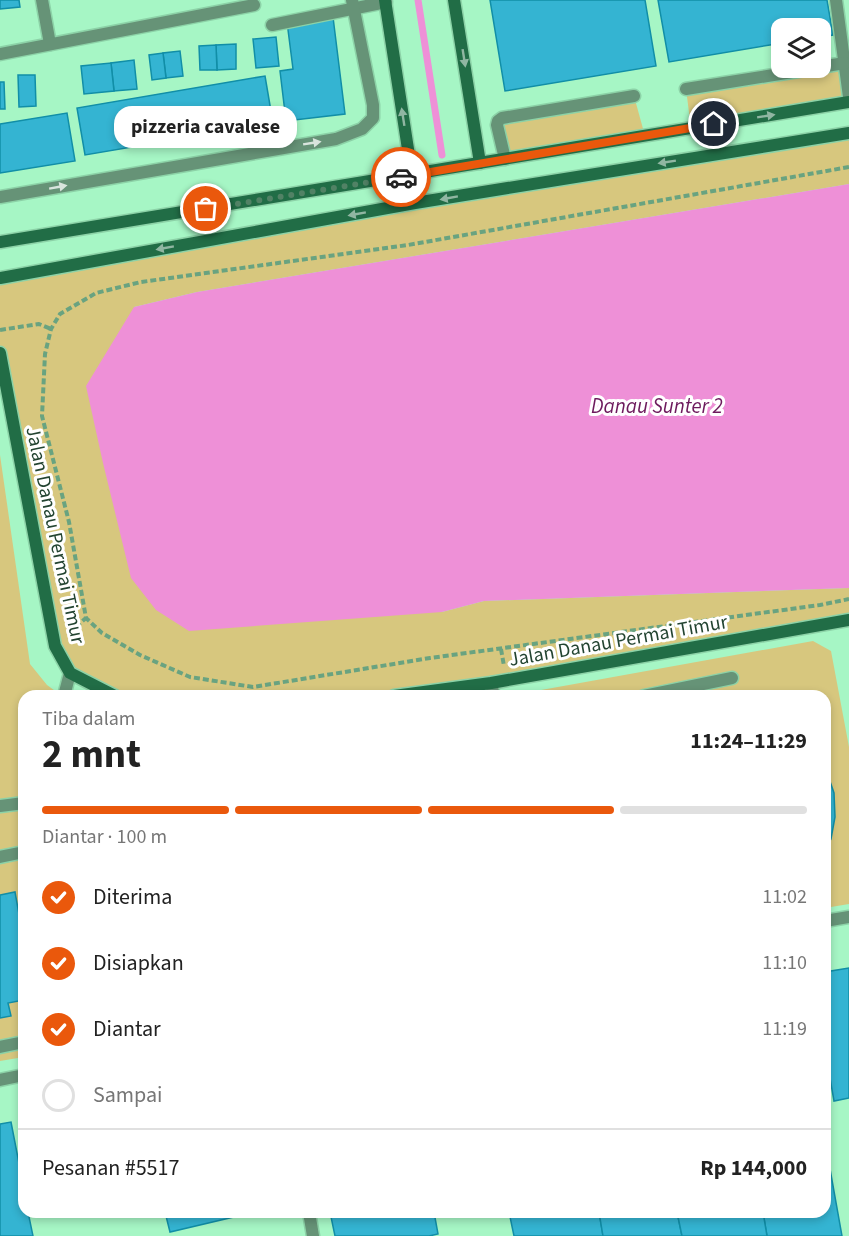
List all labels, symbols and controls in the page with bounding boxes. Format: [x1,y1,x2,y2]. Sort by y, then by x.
map controls [771,18,831,78]
button: layers [771,18,831,78]
one-way arrow [459,48,468,67]
pin [688,98,739,149]
callout: pizzeria cavalese [115,107,298,149]
icon: home [697,107,730,140]
one-way arrow [399,108,408,127]
one-way arrow [757,111,776,120]
text: pizzeria cavalese [131,113,280,141]
one-way arrow [302,138,321,147]
courier [371,147,431,207]
one-way arrow [657,158,676,167]
icon: car [385,161,418,194]
one-way arrow [48,183,67,192]
pin [180,183,231,234]
icon: bag [189,192,222,225]
one-way arrow [440,194,459,203]
one-way arrow [348,209,367,218]
one-way arrow [156,244,175,253]
water label: Danau Sunter 2 [591,391,723,421]
street label: Jalan Danau Permai Timur [18,424,92,646]
street label: Jalan Danau Permai Timur [507,608,730,674]
text: Tiba dalam [42,705,135,733]
text: 11:24–11:29 [690,725,807,757]
text: 2 mnt [42,727,141,783]
text: Diantar · 100 m [42,823,167,851]
icon: check [42,881,75,914]
text: Diterima [93,881,172,913]
text: 11:02 [762,883,807,911]
icon: check [42,947,75,980]
text: Disiapkan [93,947,184,979]
text: 11:10 [762,949,807,977]
icon: check [42,1013,75,1046]
text: Diantar [93,1013,161,1045]
text: 11:19 [762,1015,807,1043]
text: Sampai [93,1079,162,1111]
text: Pesanan #5517 [42,1152,179,1184]
text: Rp 144,000 [700,1152,807,1184]

